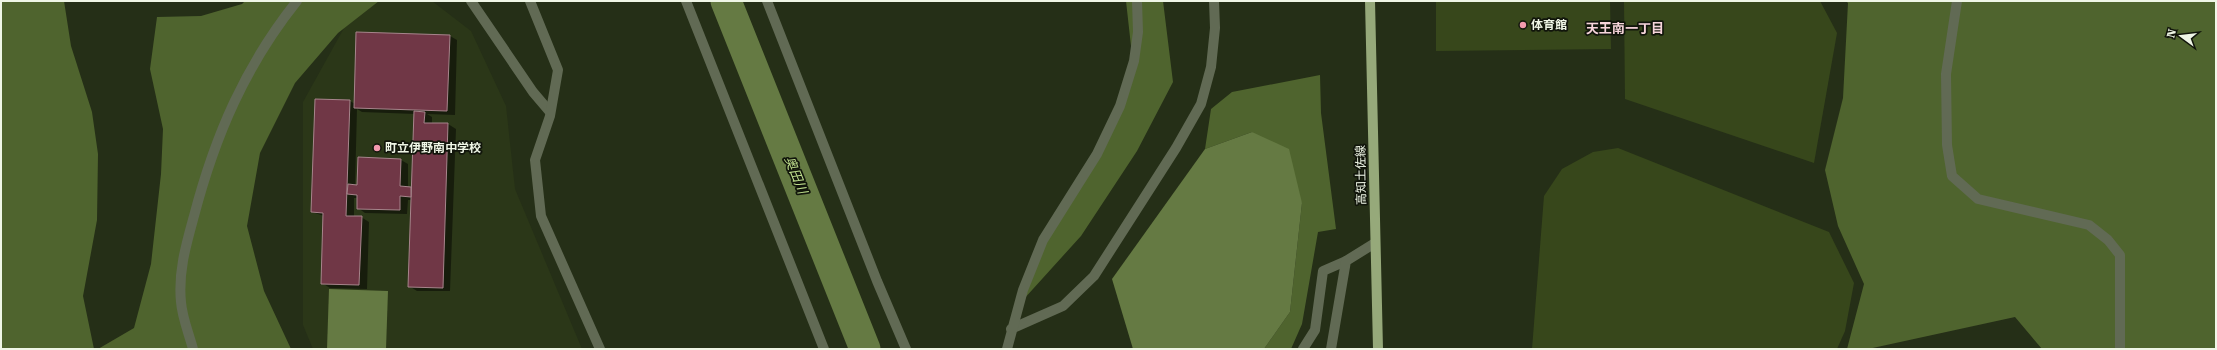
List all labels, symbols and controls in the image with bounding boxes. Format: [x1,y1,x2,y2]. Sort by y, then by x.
north arrow [2161,16,2201,56]
place label: 体育館 [1531,18,1567,32]
marker: 体育館 [1518,20,1528,30]
district label: 天王南一丁目 [1586,21,1664,36]
text: N [2164,27,2179,39]
place label: 町立伊野南中学校 [385,141,481,155]
marker: 町立伊野南中学校 [372,143,382,153]
street label: 高知土佐線 [1353,145,1369,205]
water label: 奥田川 [782,154,811,198]

